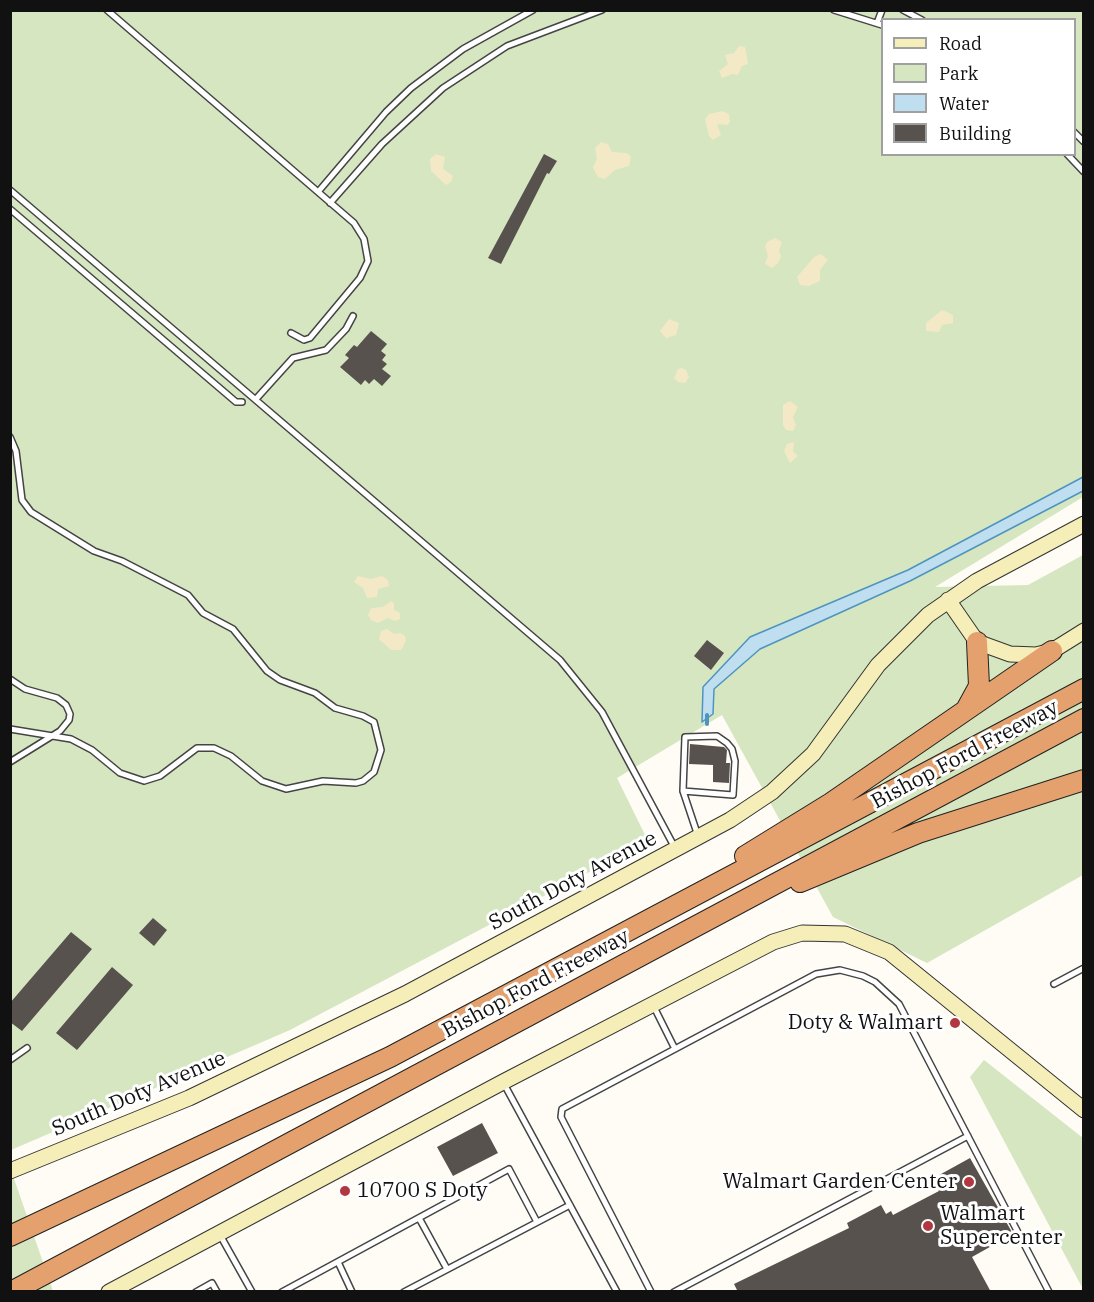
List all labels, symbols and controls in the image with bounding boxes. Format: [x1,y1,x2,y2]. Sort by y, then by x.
legend [881,18,1076,156]
text: Road [939,32,982,55]
text: Park [939,62,978,85]
text: Water [939,92,989,115]
text: Building [939,122,1011,145]
street label: Bishop Ford Freeway [867,695,1063,815]
street label: South Doty Avenue [485,826,661,936]
street label: Bishop Ford Freeway [438,924,634,1044]
place label: Doty & Walmart [788,1010,943,1036]
marker: Doty & Walmart [948,1016,962,1030]
street label: South Doty Avenue [48,1046,230,1142]
place label: Walmart Garden Center [722,1169,957,1195]
marker: Walmart Garden Center [962,1175,976,1189]
place label: 10700 S Doty [357,1178,487,1204]
marker: 10700 S Doty [338,1184,352,1198]
place label: Walmart Supercenter [940,1201,1062,1251]
marker: Walmart Supercenter [921,1219,935,1233]

